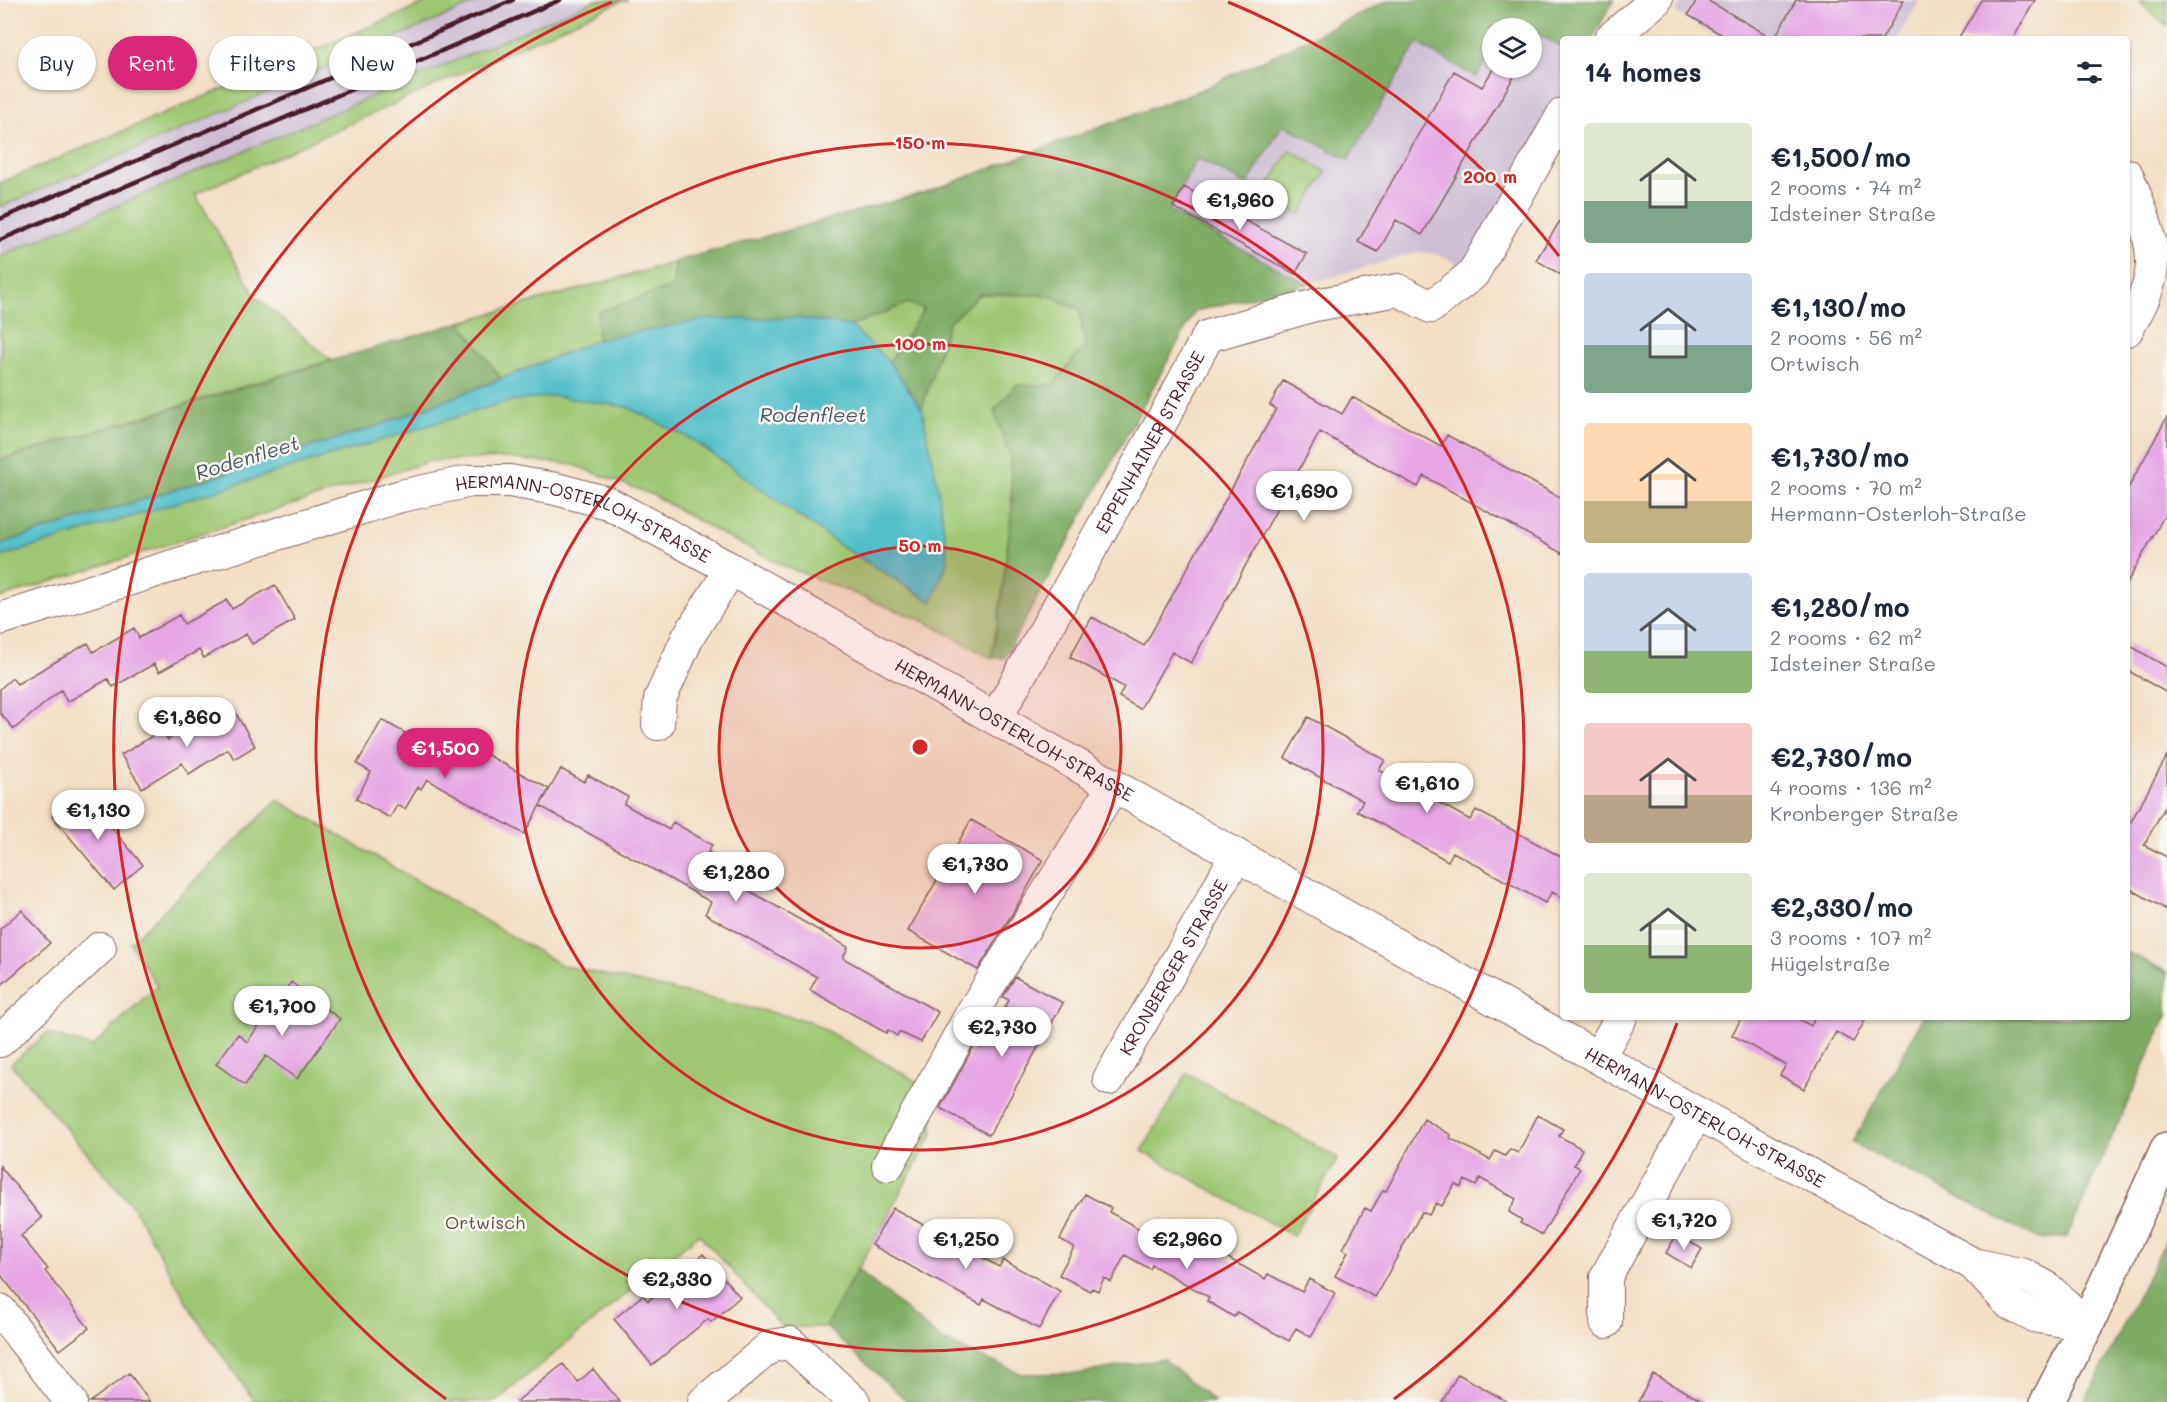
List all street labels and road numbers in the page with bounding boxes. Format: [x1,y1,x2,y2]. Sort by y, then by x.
street label: EPPENHAINER STRASSE [1090,347,1210,537]
street label: HERMANN-OSTERLOH-STRASSE [452,468,715,568]
street label: HERMANN-OSTERLOH-STRASSE [891,652,1138,807]
street label: KRONBERGER STRASSE [1113,875,1233,1059]
street label: HERMANN-OSTERLOH-STRASSE [1581,1041,1830,1193]

